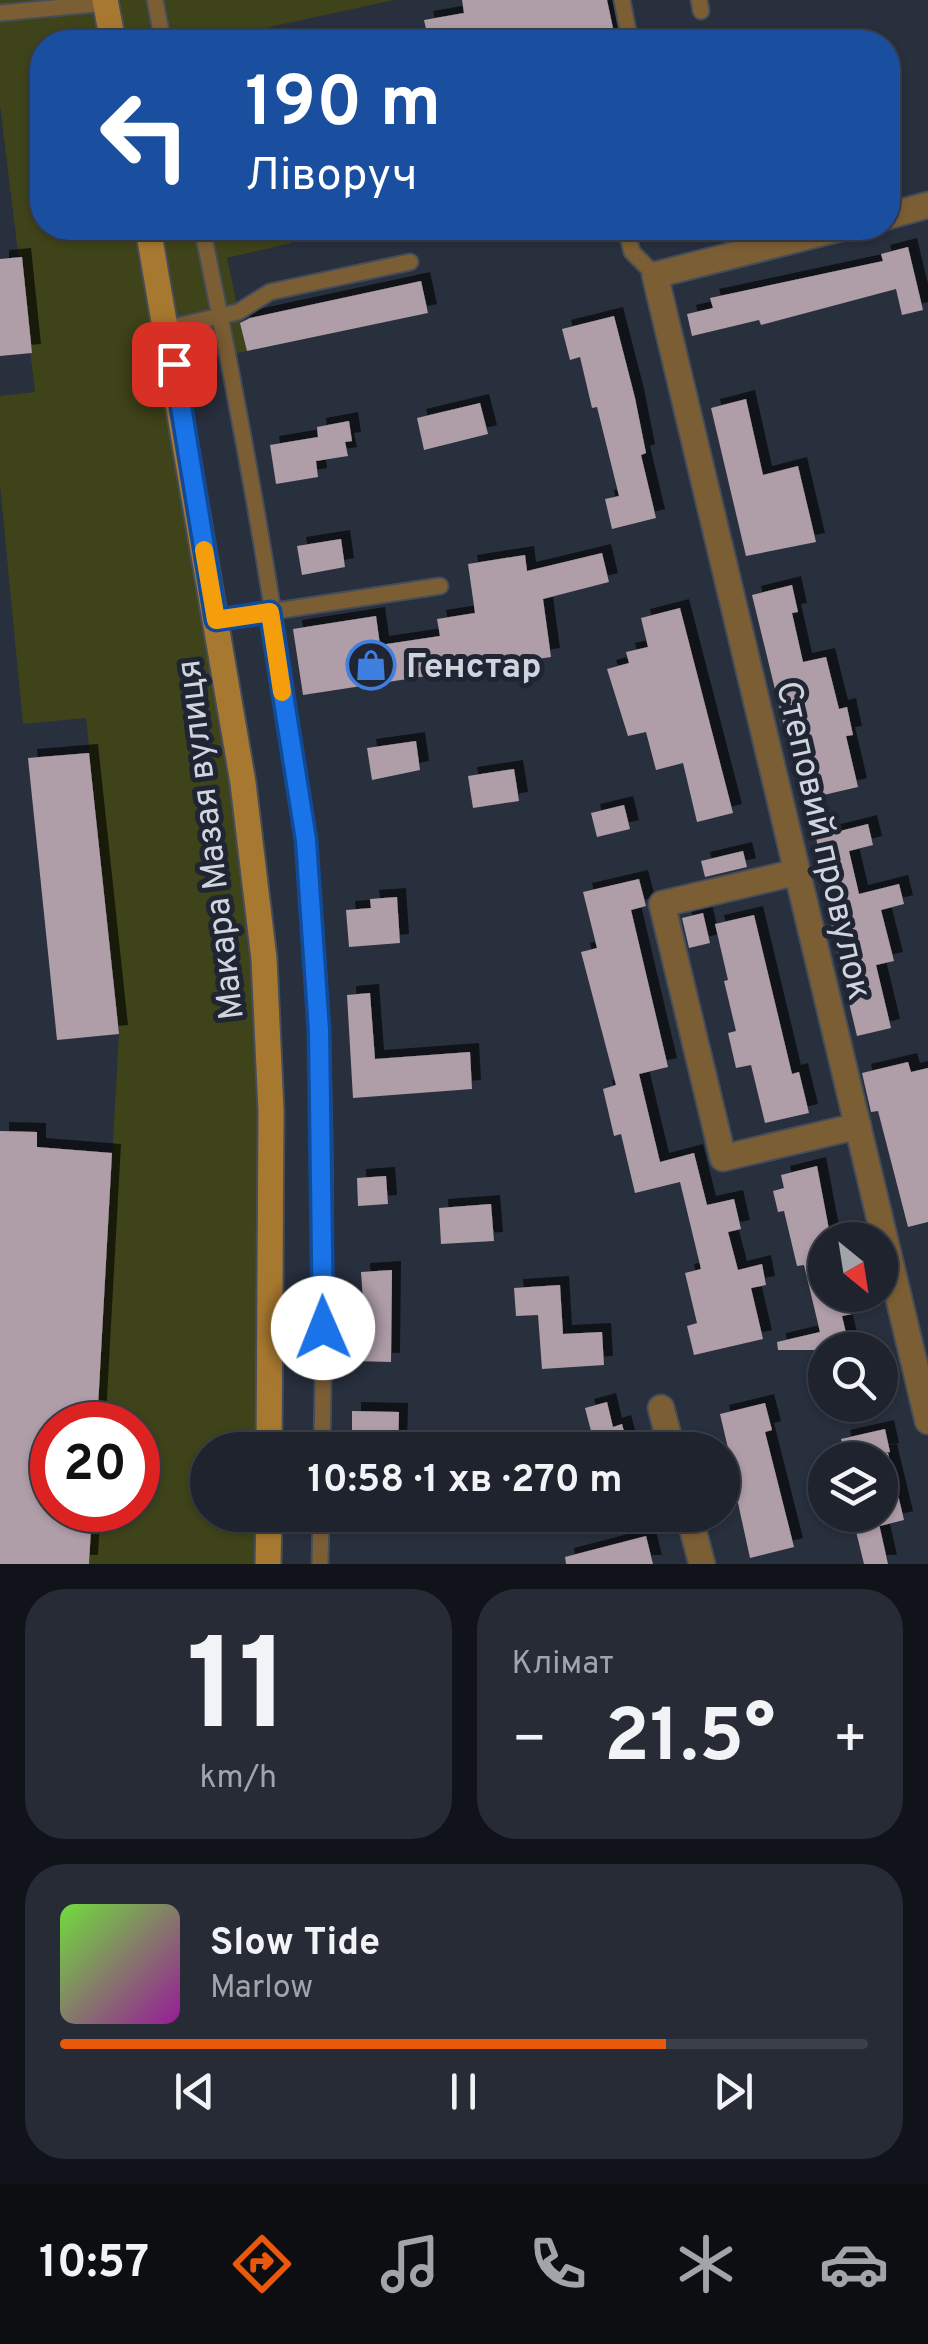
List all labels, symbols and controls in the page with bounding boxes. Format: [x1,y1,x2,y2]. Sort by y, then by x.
text: 190 m [245,62,441,151]
icon: left [80,70,210,200]
text: Ліворуч [245,149,418,206]
pin [132,322,217,407]
icon: arrive [147,337,202,392]
shop icon: Генстар [345,639,397,691]
place label: Генстар [406,646,541,690]
street label: Макара Мазая вулиця [168,657,256,1022]
street label: Степовий провулок [764,677,880,1004]
north arrow [808,1222,898,1312]
map controls [808,1222,898,1532]
position arrow [271,1276,375,1380]
button: search [808,1332,898,1422]
speed limit sign: 20 [30,1402,160,1532]
button: layers [808,1442,898,1532]
text: 10:58 · 1 хв · 270 m [308,1457,622,1506]
text: 11 [186,1611,290,1776]
text: Клімат [512,1645,614,1685]
text: 21.5° [604,1693,775,1788]
text: − [512,1707,547,1777]
text: + [833,1707,868,1777]
text: km/h [199,1759,277,1799]
text: Slow Tide [210,1920,380,1969]
text: Marlow [210,1969,313,2009]
icon: previous [167,2064,222,2119]
icon: pause [436,2064,491,2119]
icon: next [706,2064,761,2119]
icon: directions [227,2229,297,2299]
icon: music [375,2229,445,2299]
icon: phone [523,2229,593,2299]
icon: climate [671,2229,741,2299]
icon: car [819,2229,889,2299]
text: 10:57 [39,2236,149,2293]

